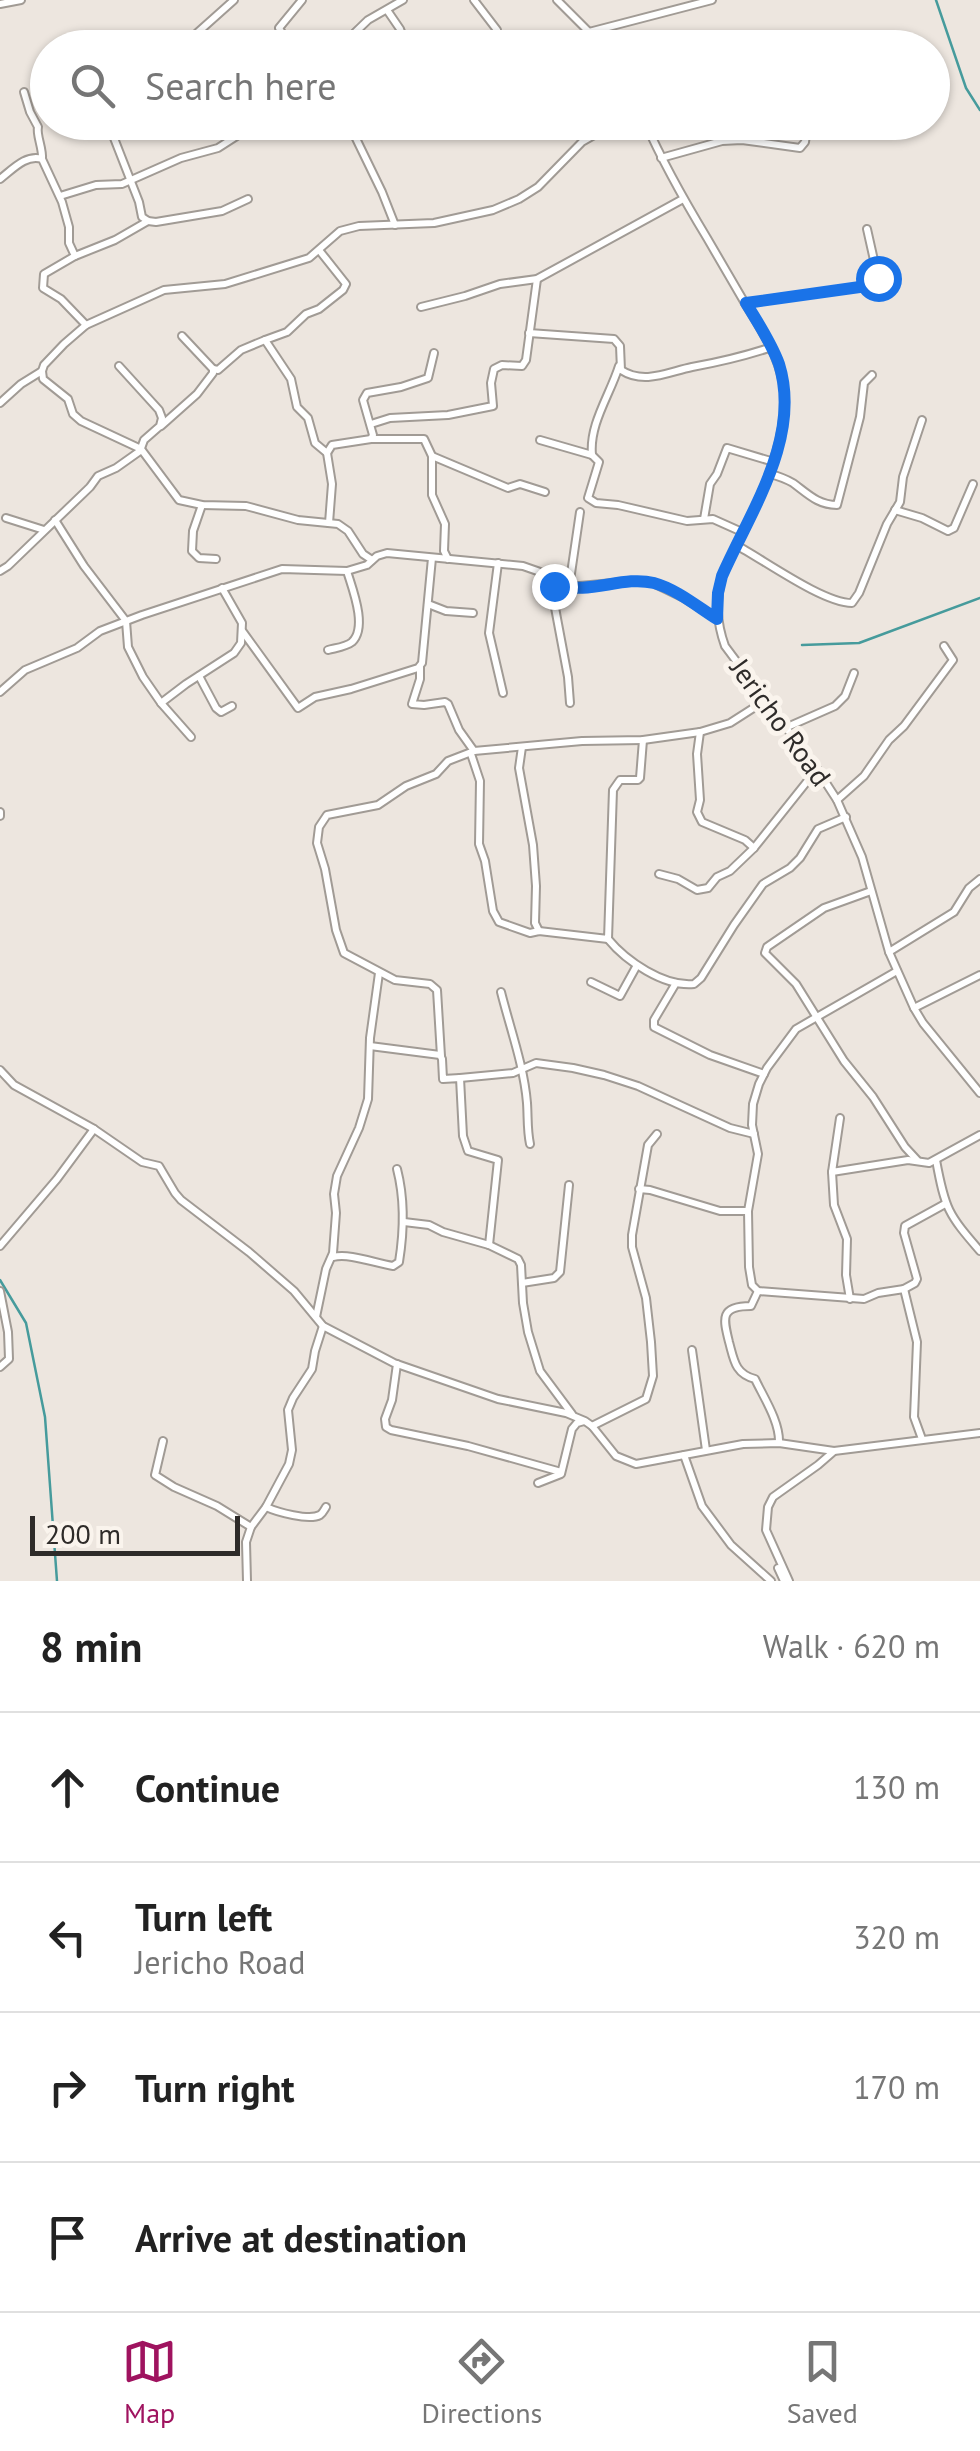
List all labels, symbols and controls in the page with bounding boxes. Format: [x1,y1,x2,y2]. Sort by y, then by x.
search box [30,30,950,140]
icon: search [65,58,120,113]
text: Search here [145,61,337,110]
route start [856,256,902,302]
route end [532,564,578,610]
street label: Jericho Road [722,650,840,793]
scale bar [30,1511,240,1556]
text: 200 m [45,1515,121,1552]
text: 8 min [40,1619,142,1674]
text: Walk · 620 m [763,1625,940,1667]
icon: ahead [40,1760,95,1815]
text: Continue [135,1763,280,1812]
text: 130 m [853,1766,940,1808]
text: Turn left [135,1892,272,1941]
icon: left [40,1910,95,1965]
text: 320 m [853,1916,940,1958]
text: Jericho Road [135,1941,305,1983]
icon: right [40,2060,95,2115]
text: Turn right [135,2063,295,2112]
text: 170 m [853,2066,940,2108]
icon: arrive [40,2210,95,2265]
text: Arrive at destination [135,2213,467,2262]
tab: Map [122,2334,177,2431]
tab: Directions [421,2334,542,2431]
tab: Saved [787,2334,858,2431]

